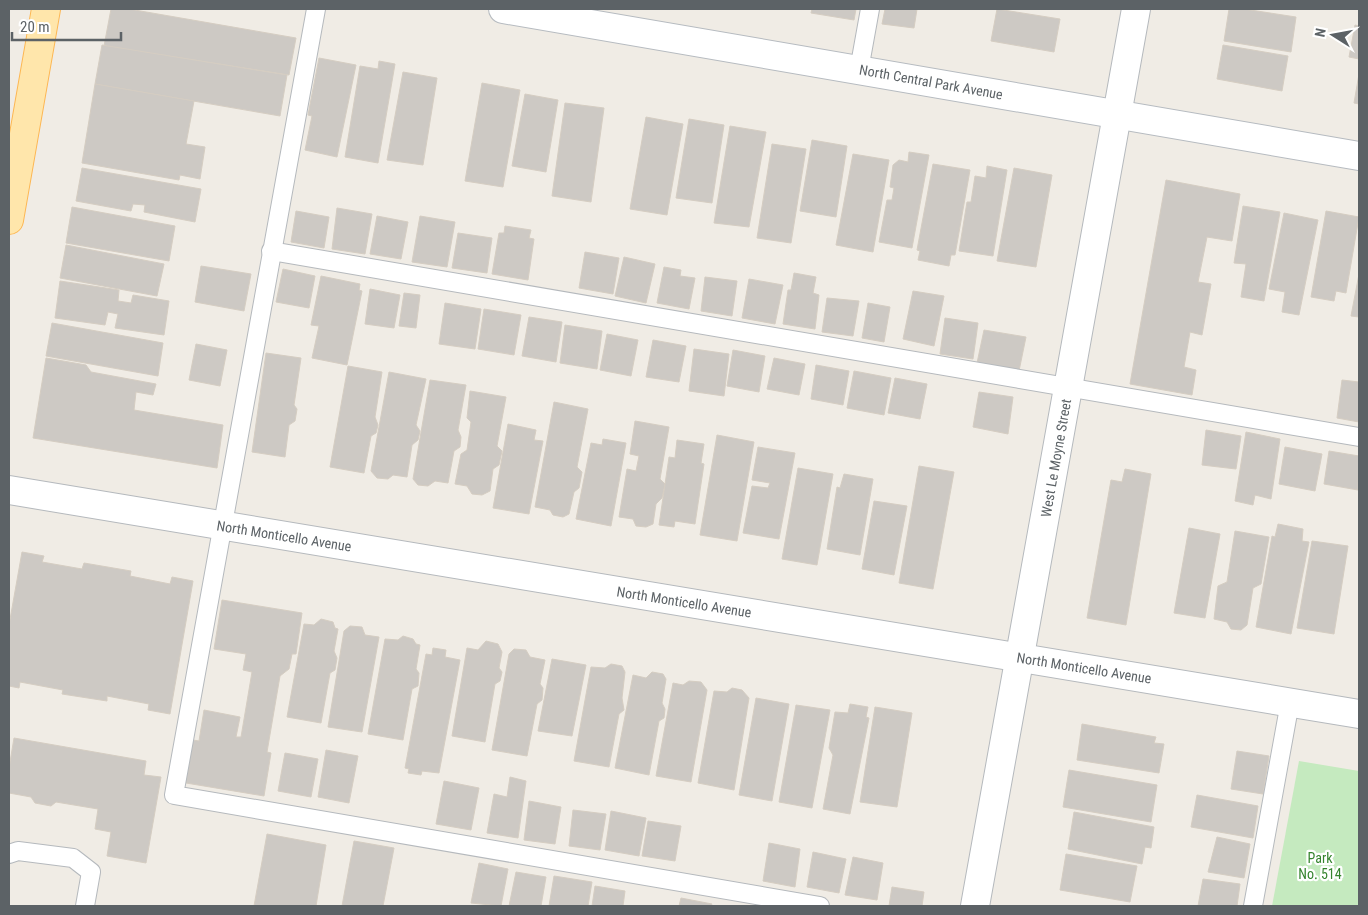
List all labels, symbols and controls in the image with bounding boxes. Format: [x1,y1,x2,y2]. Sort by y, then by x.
scale bar [12,10,121,42]
north arrow [1308,10,1358,60]
text: 20 m [20,18,50,36]
text: N [1312,27,1329,38]
street label: North Central Park Avenue [858,61,1004,103]
street label: West Le Moyne Street [1038,398,1074,518]
street label: North Monticello Avenue [216,517,353,555]
street label: North Monticello Avenue [616,583,753,621]
street label: North Monticello Avenue [1016,649,1153,687]
park label: Park No. 514 [1298,850,1342,882]

